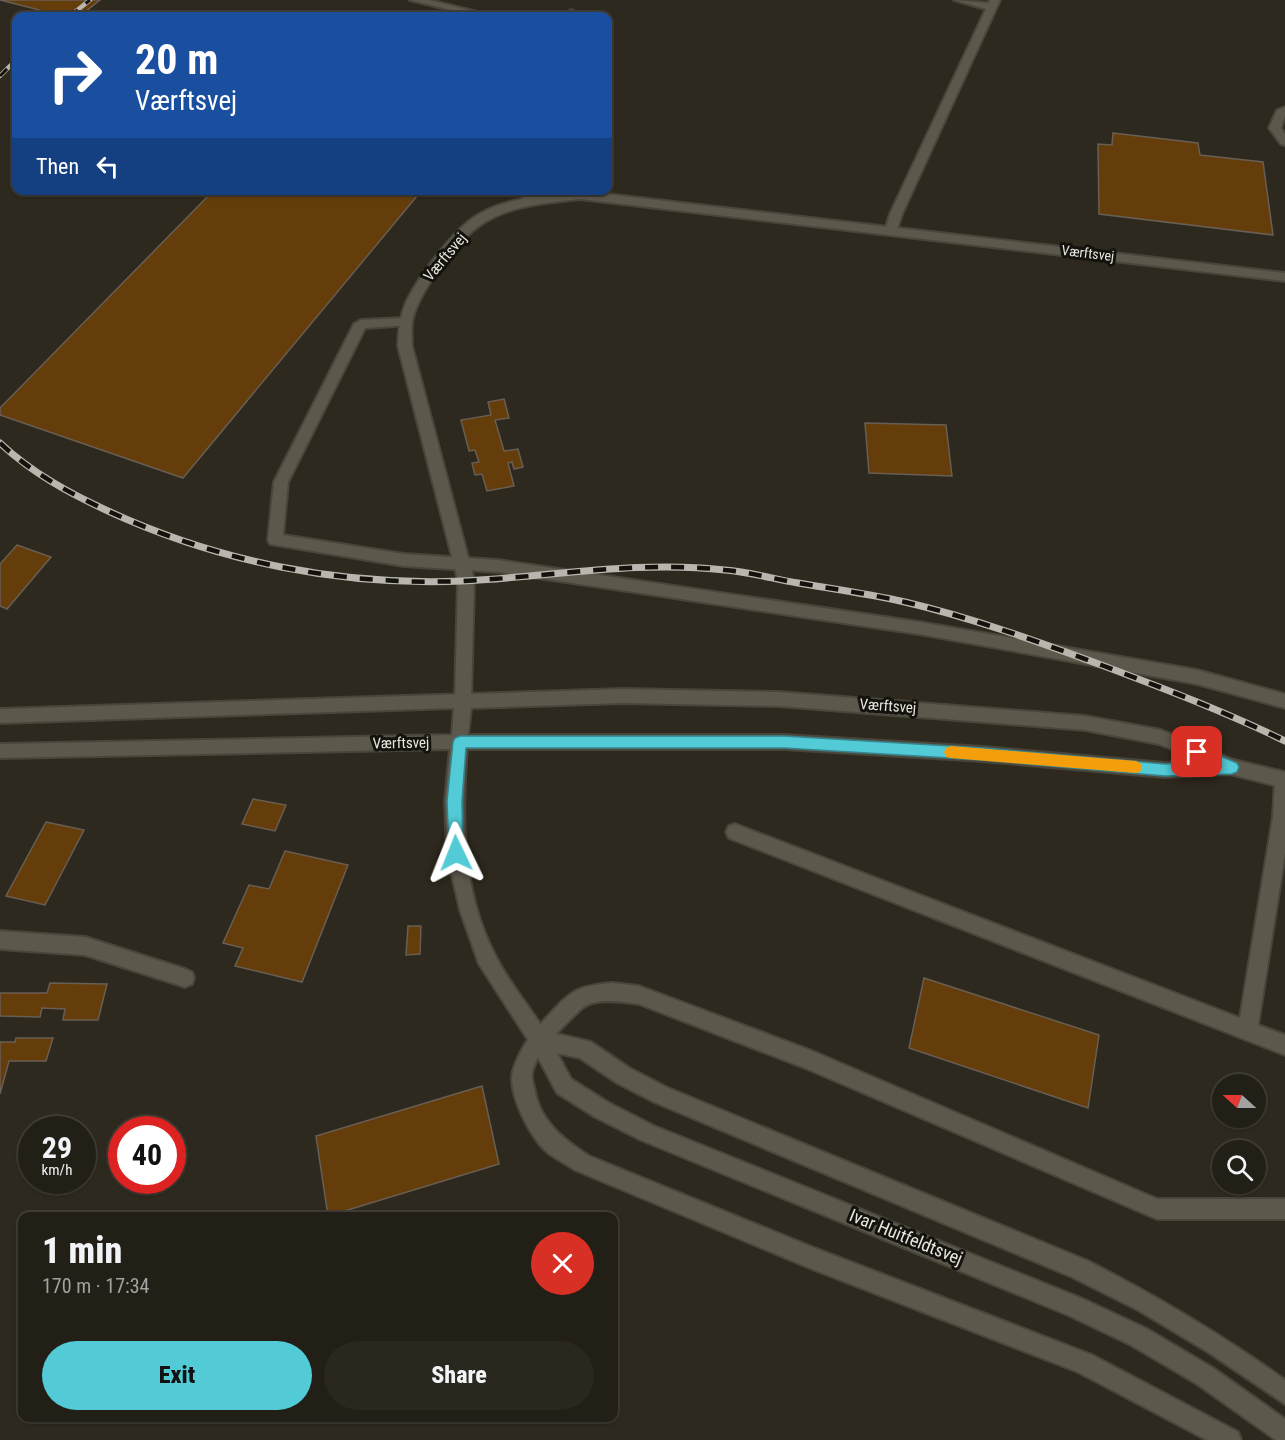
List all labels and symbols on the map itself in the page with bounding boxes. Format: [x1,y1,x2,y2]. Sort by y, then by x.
street label: Værftsvej [420,229,470,285]
street label: Værftsvej [1061,242,1115,264]
street label: Værftsvej [859,695,917,717]
pin [1171,726,1222,777]
street label: Værftsvej [372,734,430,752]
position arrow [424,821,488,885]
north arrow [1212,1074,1266,1128]
speed limit sign: 40 [108,1116,186,1194]
street label: Ivar Huitfeldtsvej [847,1204,966,1269]

